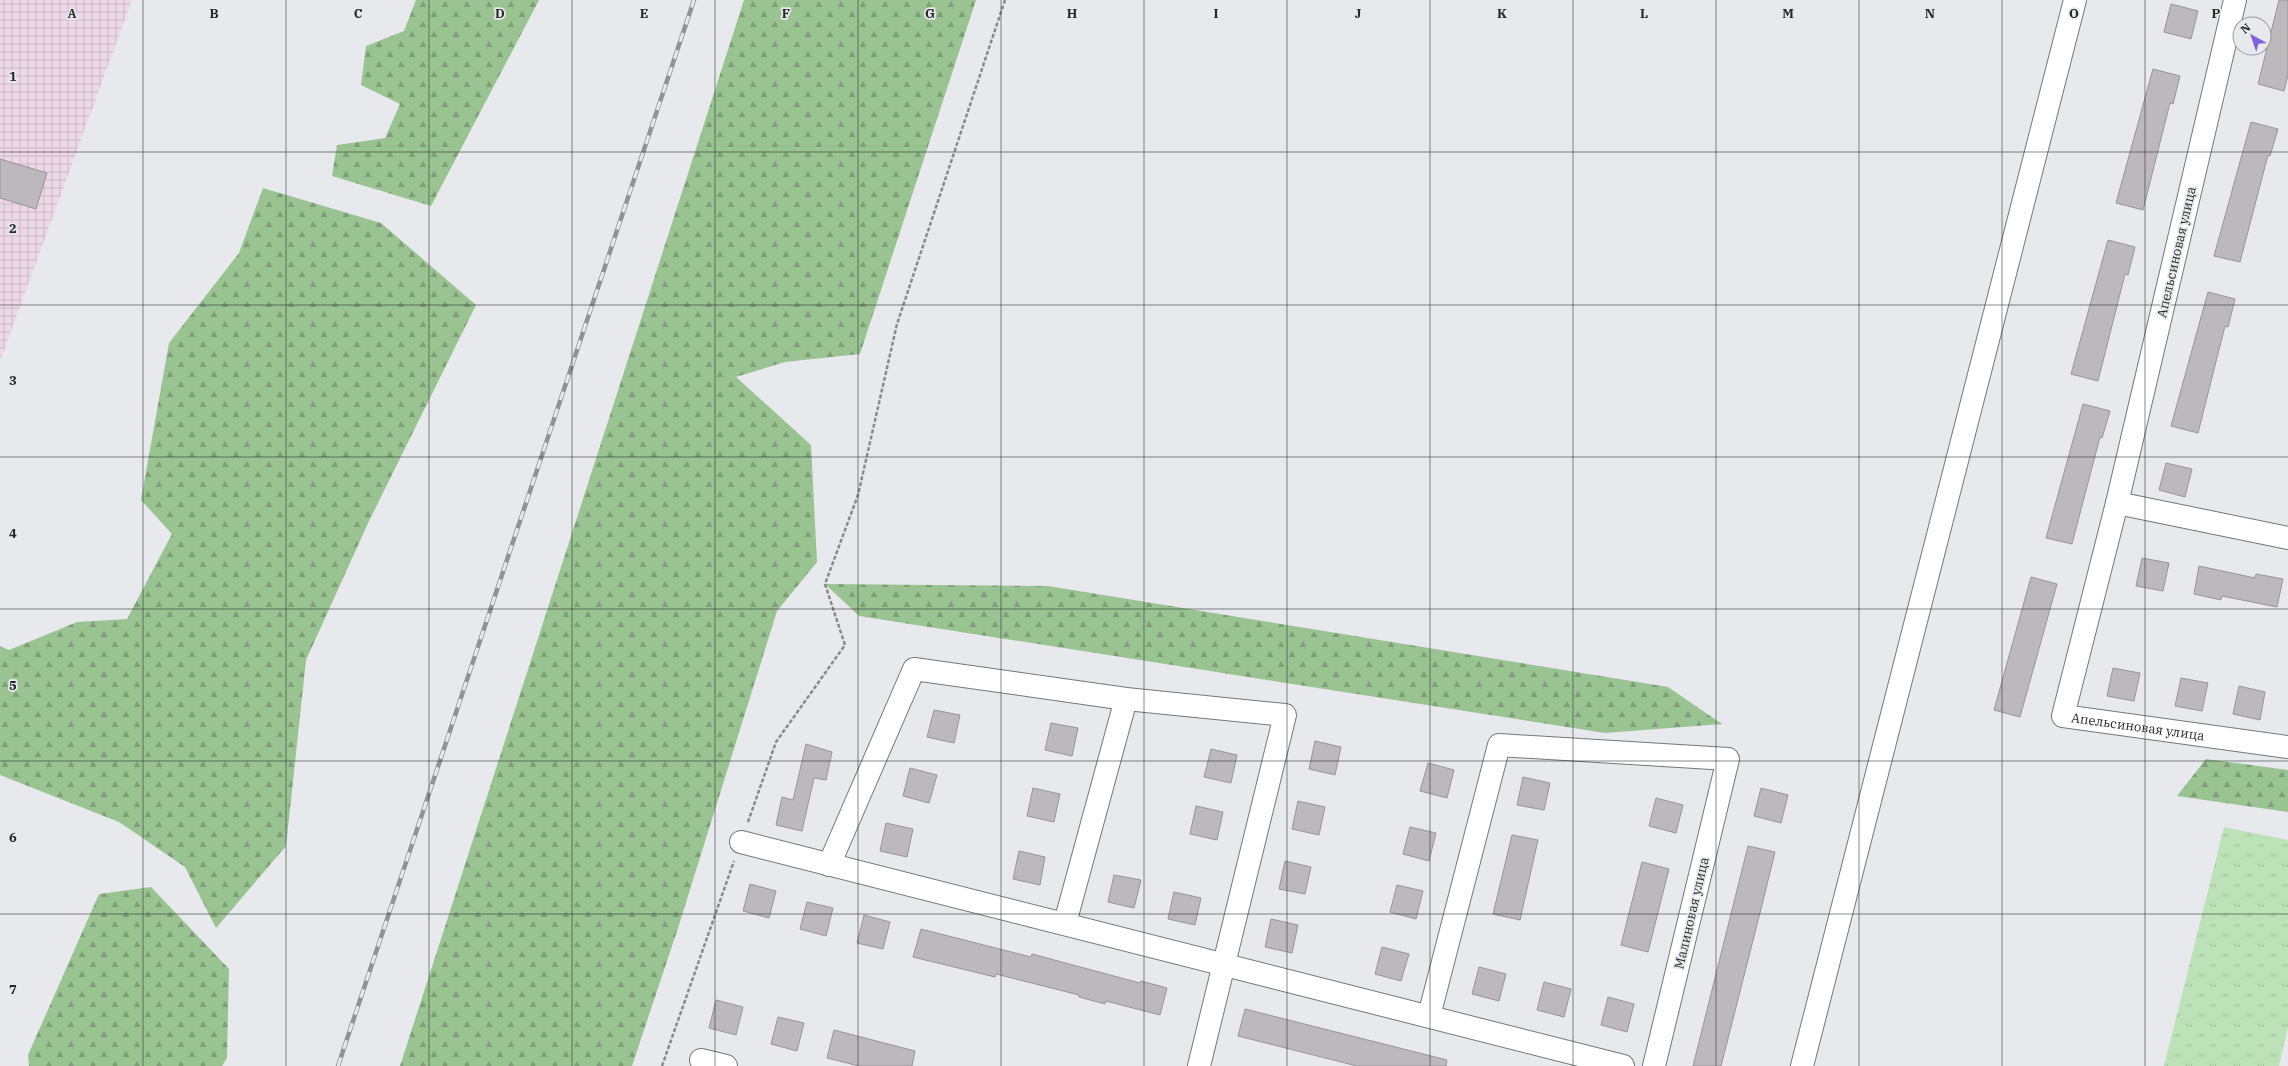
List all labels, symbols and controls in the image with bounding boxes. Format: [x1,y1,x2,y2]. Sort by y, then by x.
text: A [67,5,77,22]
text: B [209,5,219,22]
text: C [354,5,363,22]
text: D [495,5,505,22]
text: E [640,5,648,22]
text: F [782,5,790,22]
text: G [925,5,935,22]
text: H [1067,5,1078,22]
text: I [1214,5,1219,22]
text: J [1355,5,1362,22]
text: K [1497,5,1507,22]
text: L [1640,5,1648,22]
text: M [1782,5,1794,22]
text: N [1925,5,1935,22]
text: O [2069,5,2079,22]
text: P [2212,5,2221,22]
north arrow [2232,16,2272,56]
text: N [2238,20,2254,36]
text: 1 [9,68,17,85]
street label: Апельсиновая улица [2153,185,2200,319]
text: 2 [9,220,17,237]
text: 3 [9,372,17,389]
text: 4 [9,525,17,542]
text: 5 [9,677,17,694]
street label: Апельсиновая улица [2070,709,2206,744]
text: 6 [9,829,17,846]
street label: Малиновая улица [1670,855,1713,971]
text: 7 [9,981,17,998]

